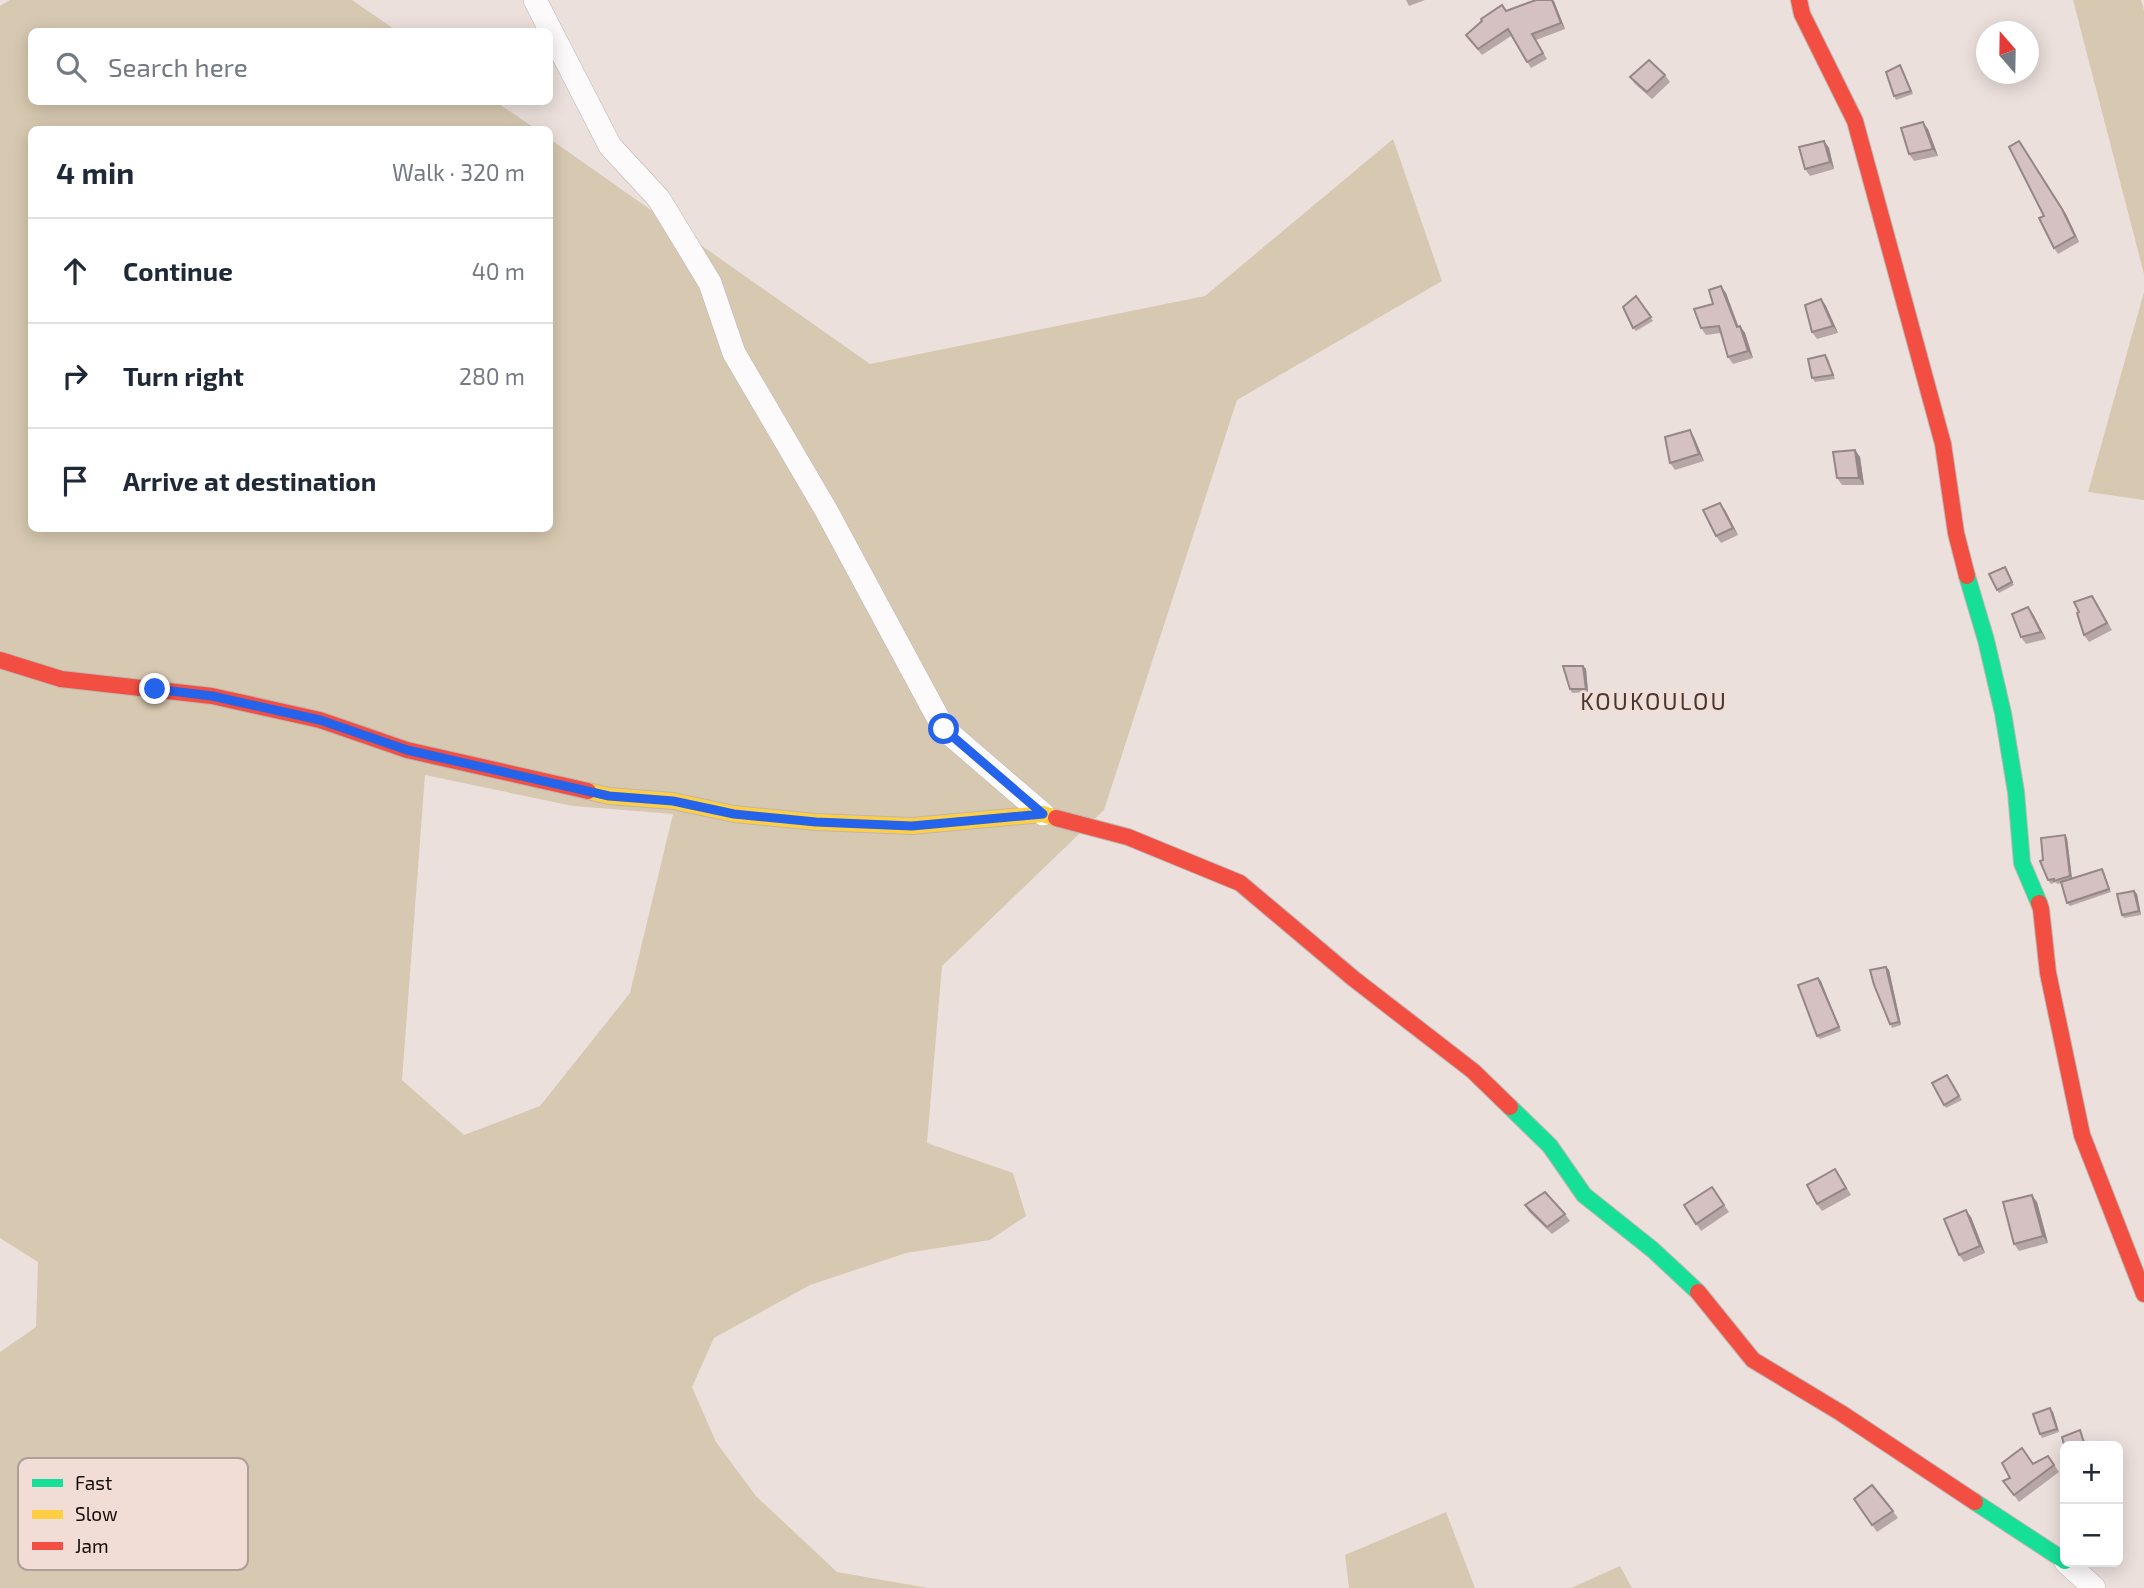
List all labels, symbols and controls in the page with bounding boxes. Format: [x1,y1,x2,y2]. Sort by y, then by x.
north arrow [1976,21,2039,84]
search box [28,28,553,105]
icon: search [52,48,90,86]
text: Search here [108,51,248,82]
text: 4 min [56,154,134,190]
text: Walk · 320 m [392,158,525,186]
icon: ahead [56,252,94,290]
text: Continue [123,255,233,286]
text: 40 m [472,257,525,285]
icon: right [56,357,94,395]
text: Turn right [123,360,244,391]
text: 280 m [459,362,525,390]
icon: arrive [56,462,94,500]
text: Arrive at destination [123,465,376,496]
route end [139,673,170,704]
district label: KOUKOULOU [1580,687,1728,715]
route start [928,713,959,744]
map controls [2060,1441,2123,1567]
button: + [2060,1441,2123,1504]
legend [18,1458,248,1570]
text: Fast [75,1471,112,1494]
text: Slow [75,1502,118,1525]
button: − [2060,1504,2123,1567]
text: Jam [75,1534,109,1557]

